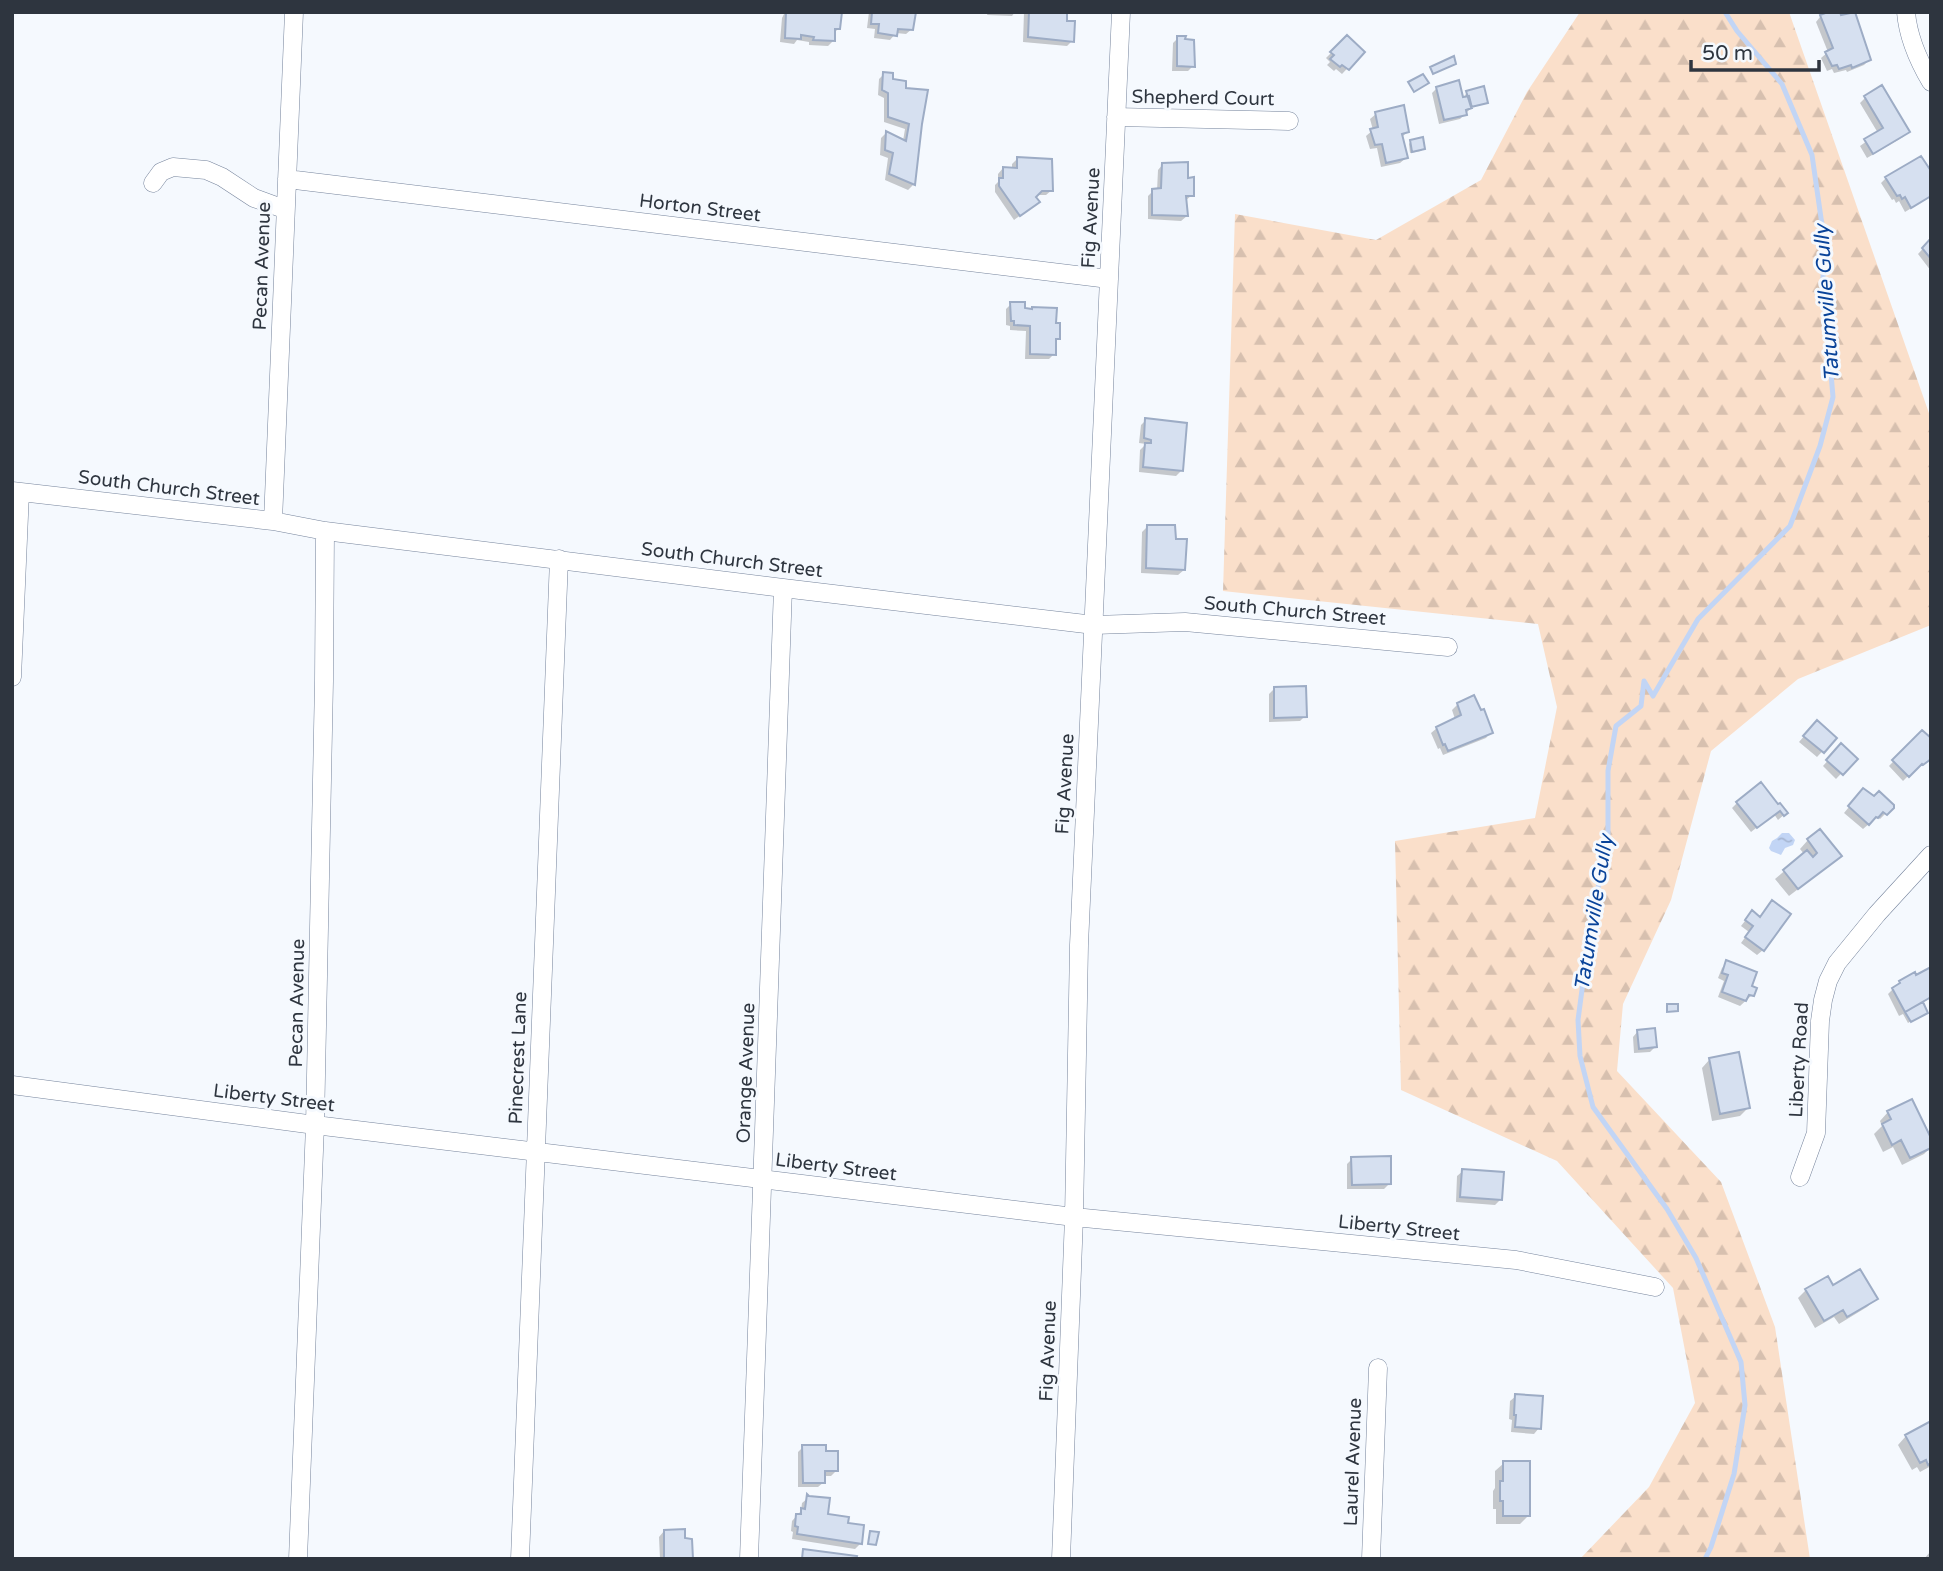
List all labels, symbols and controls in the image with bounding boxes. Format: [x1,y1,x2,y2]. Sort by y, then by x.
scale bar [1691,28,1819,72]
text: 50 m [1702,41,1753,66]
street label: Shepherd Court [1131,86,1275,110]
street label: Fig Avenue [1077,167,1105,269]
street label: Horton Street [638,190,762,226]
street label: Pecan Avenue [249,201,275,331]
water label: Tatumville Gully [1809,221,1845,382]
street label: South Church Street [77,466,261,510]
street label: South Church Street [640,538,824,582]
street label: South Church Street [1203,592,1387,630]
street label: Fig Avenue [1051,733,1079,835]
water label: Tatumville Gully [1569,831,1619,993]
street label: Pecan Avenue [285,939,309,1067]
street label: Pinecrest Lane [505,991,531,1125]
street label: Orange Avenue [733,1002,759,1144]
street label: Liberty Road [1785,1002,1813,1118]
street label: Liberty Street [212,1080,336,1116]
street label: Liberty Street [774,1149,898,1185]
street label: Liberty Street [1337,1211,1461,1245]
street label: Fig Avenue [1035,1300,1061,1402]
street label: Laurel Avenue [1340,1397,1366,1527]

